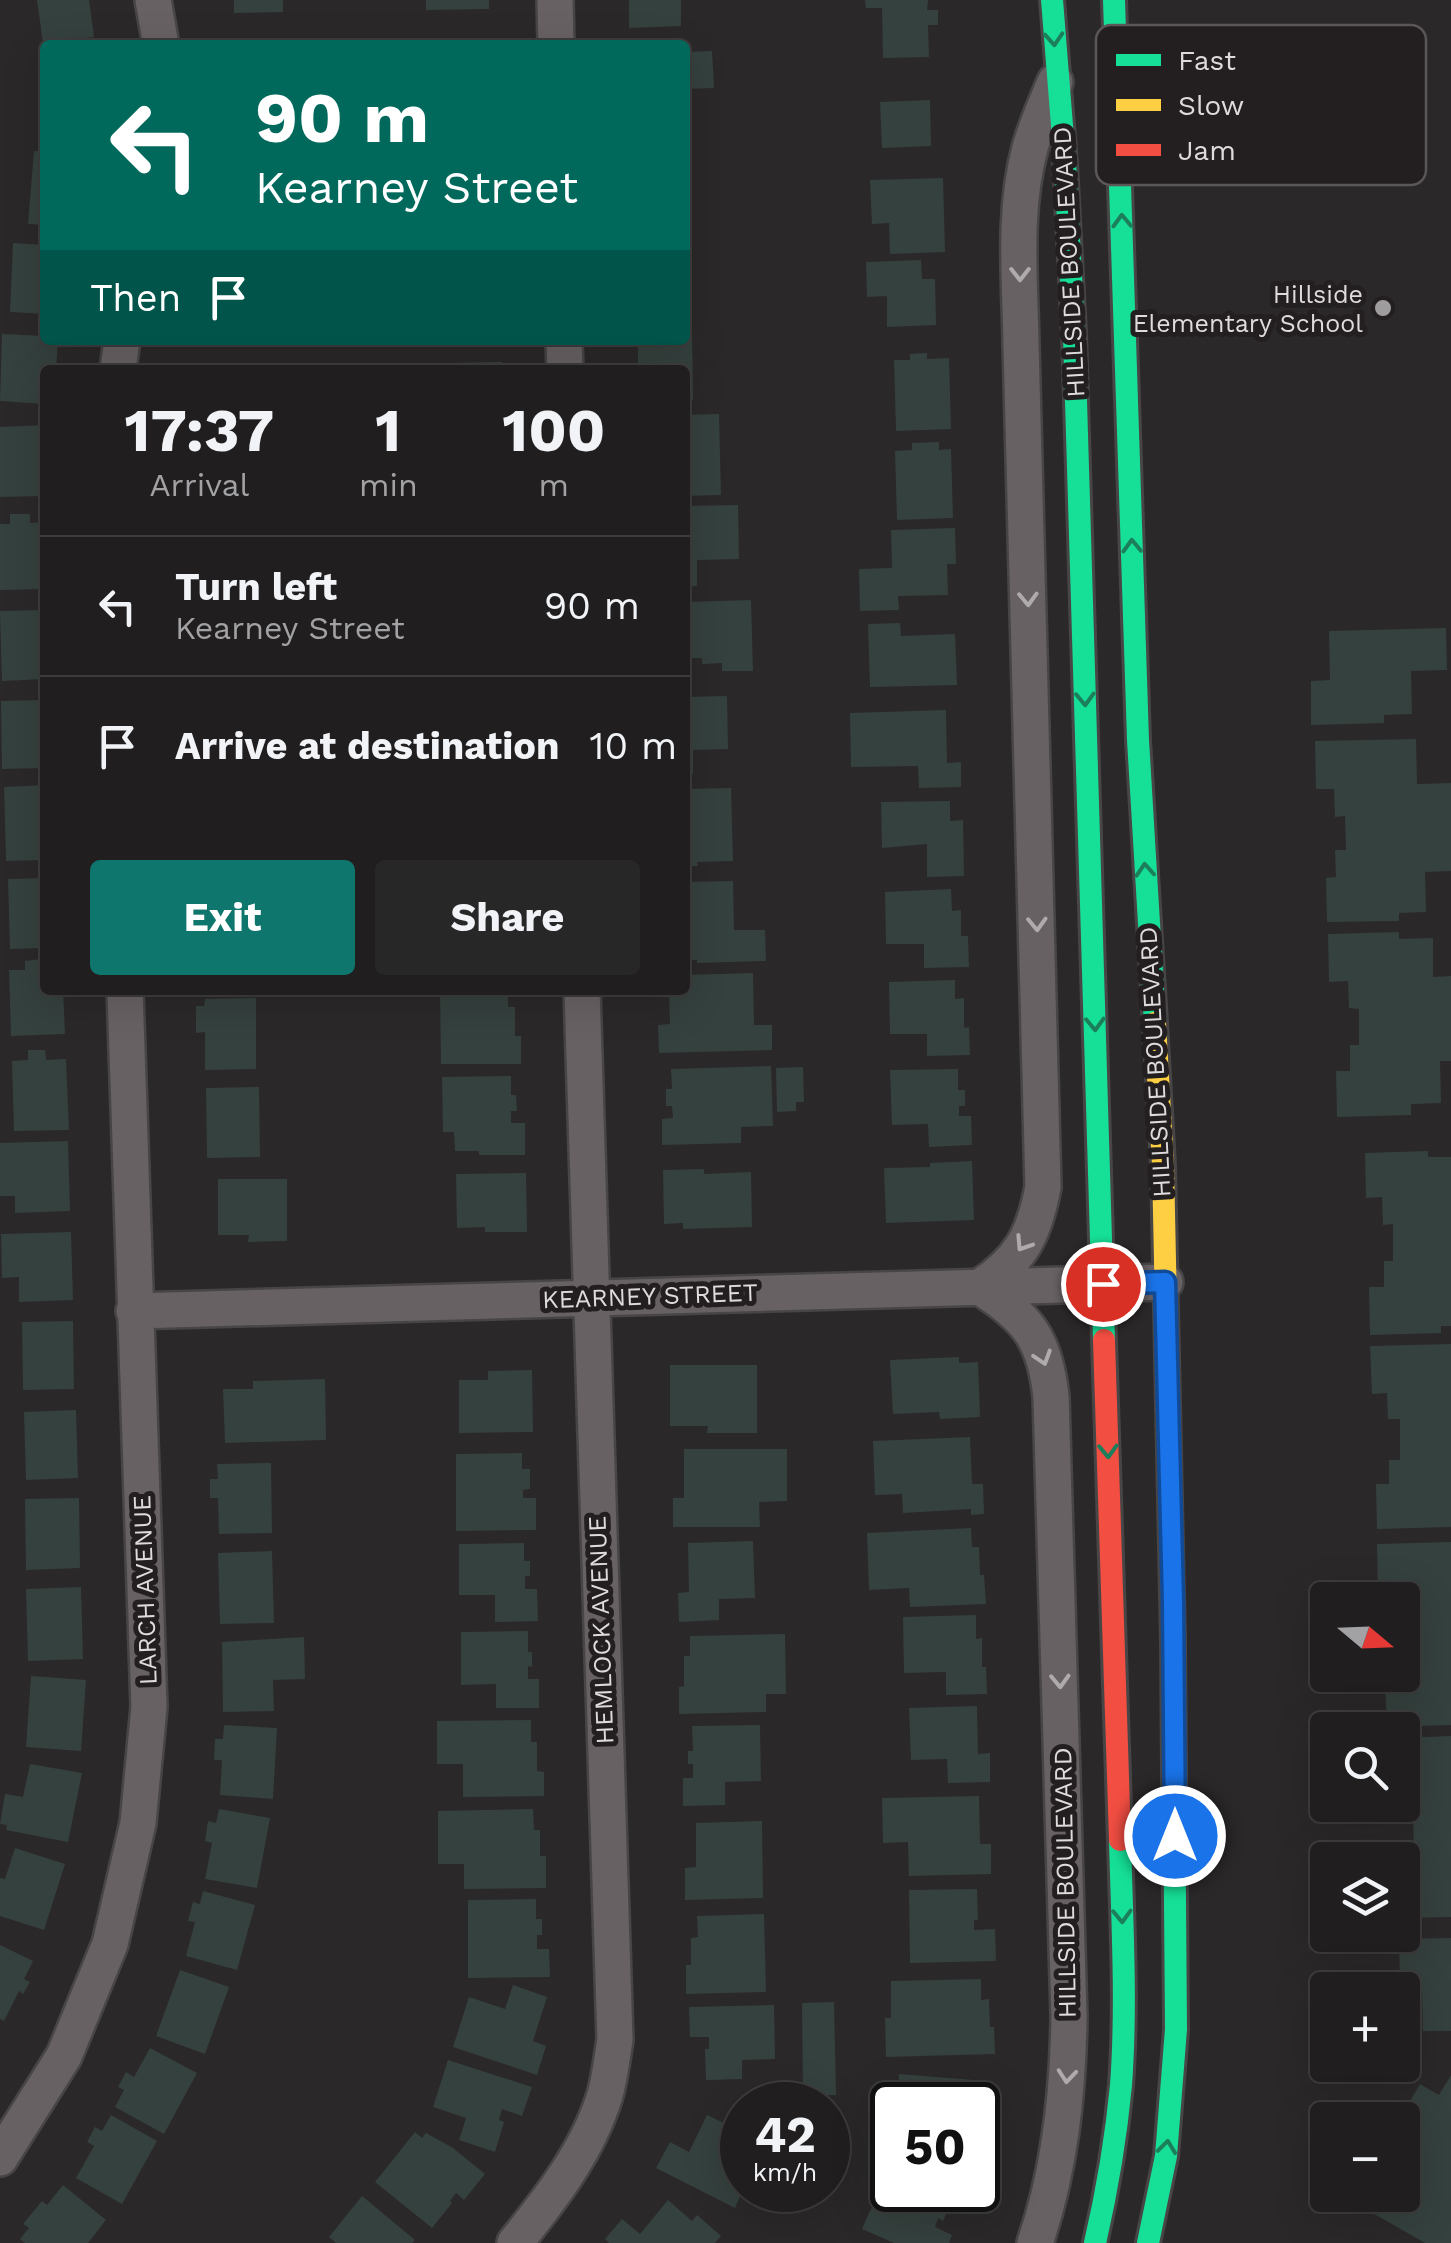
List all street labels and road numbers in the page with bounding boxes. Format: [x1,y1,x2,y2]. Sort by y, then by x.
street label: HILLSIDE BOULEVARD [1047,126,1091,398]
street label: HILLSIDE BOULEVARD [1133,926,1177,1198]
street label: KEARNEY STREET [542,1278,758,1314]
street label: LARCH AVENUE [127,1494,163,1686]
street label: HEMLOCK AVENUE [583,1515,619,1745]
street label: HILLSIDE BOULEVARD [1048,1747,1082,2019]

